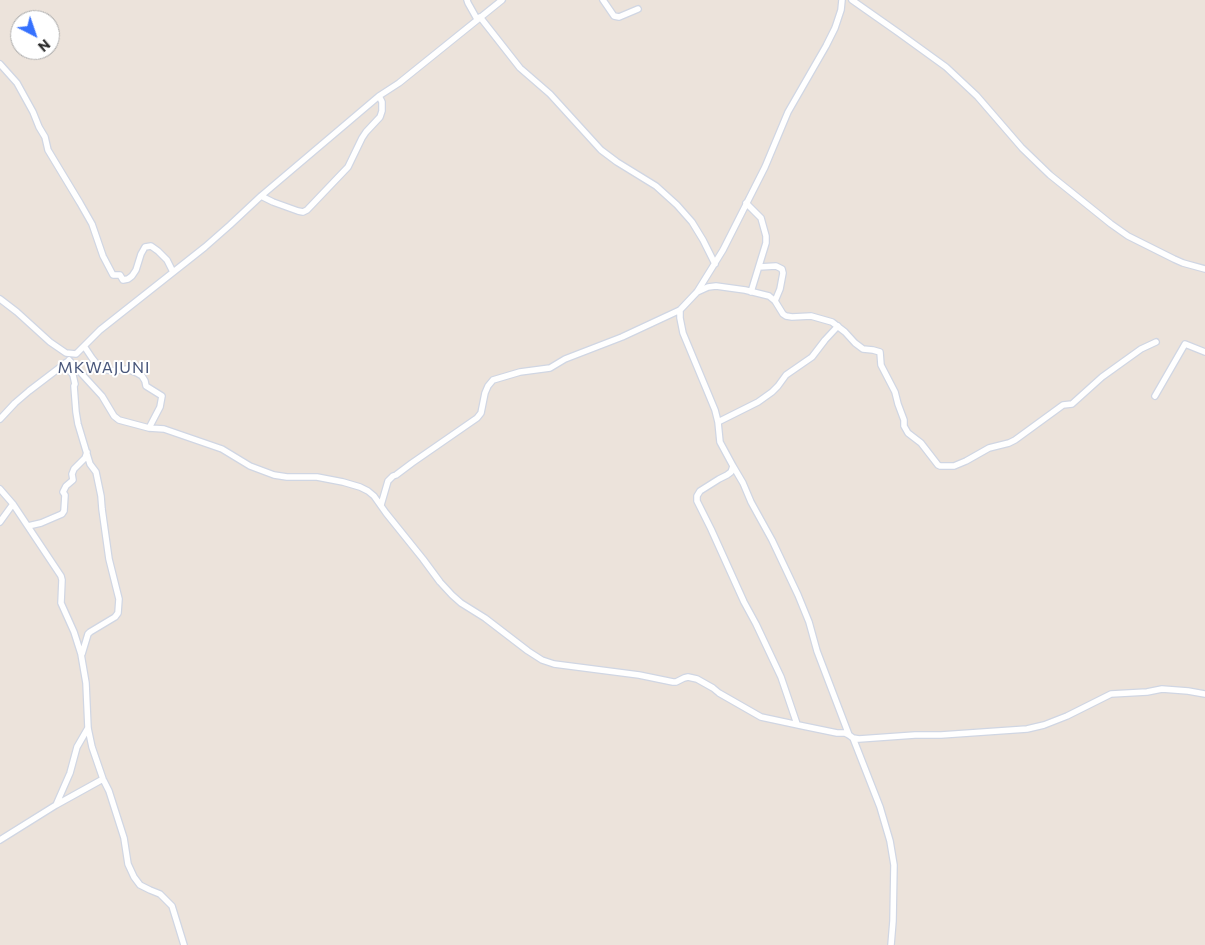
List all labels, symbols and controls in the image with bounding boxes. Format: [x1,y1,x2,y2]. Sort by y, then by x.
north arrow [10,10,60,60]
text: N [35,36,54,56]
district label: MKWAJUNI [56,358,152,378]

